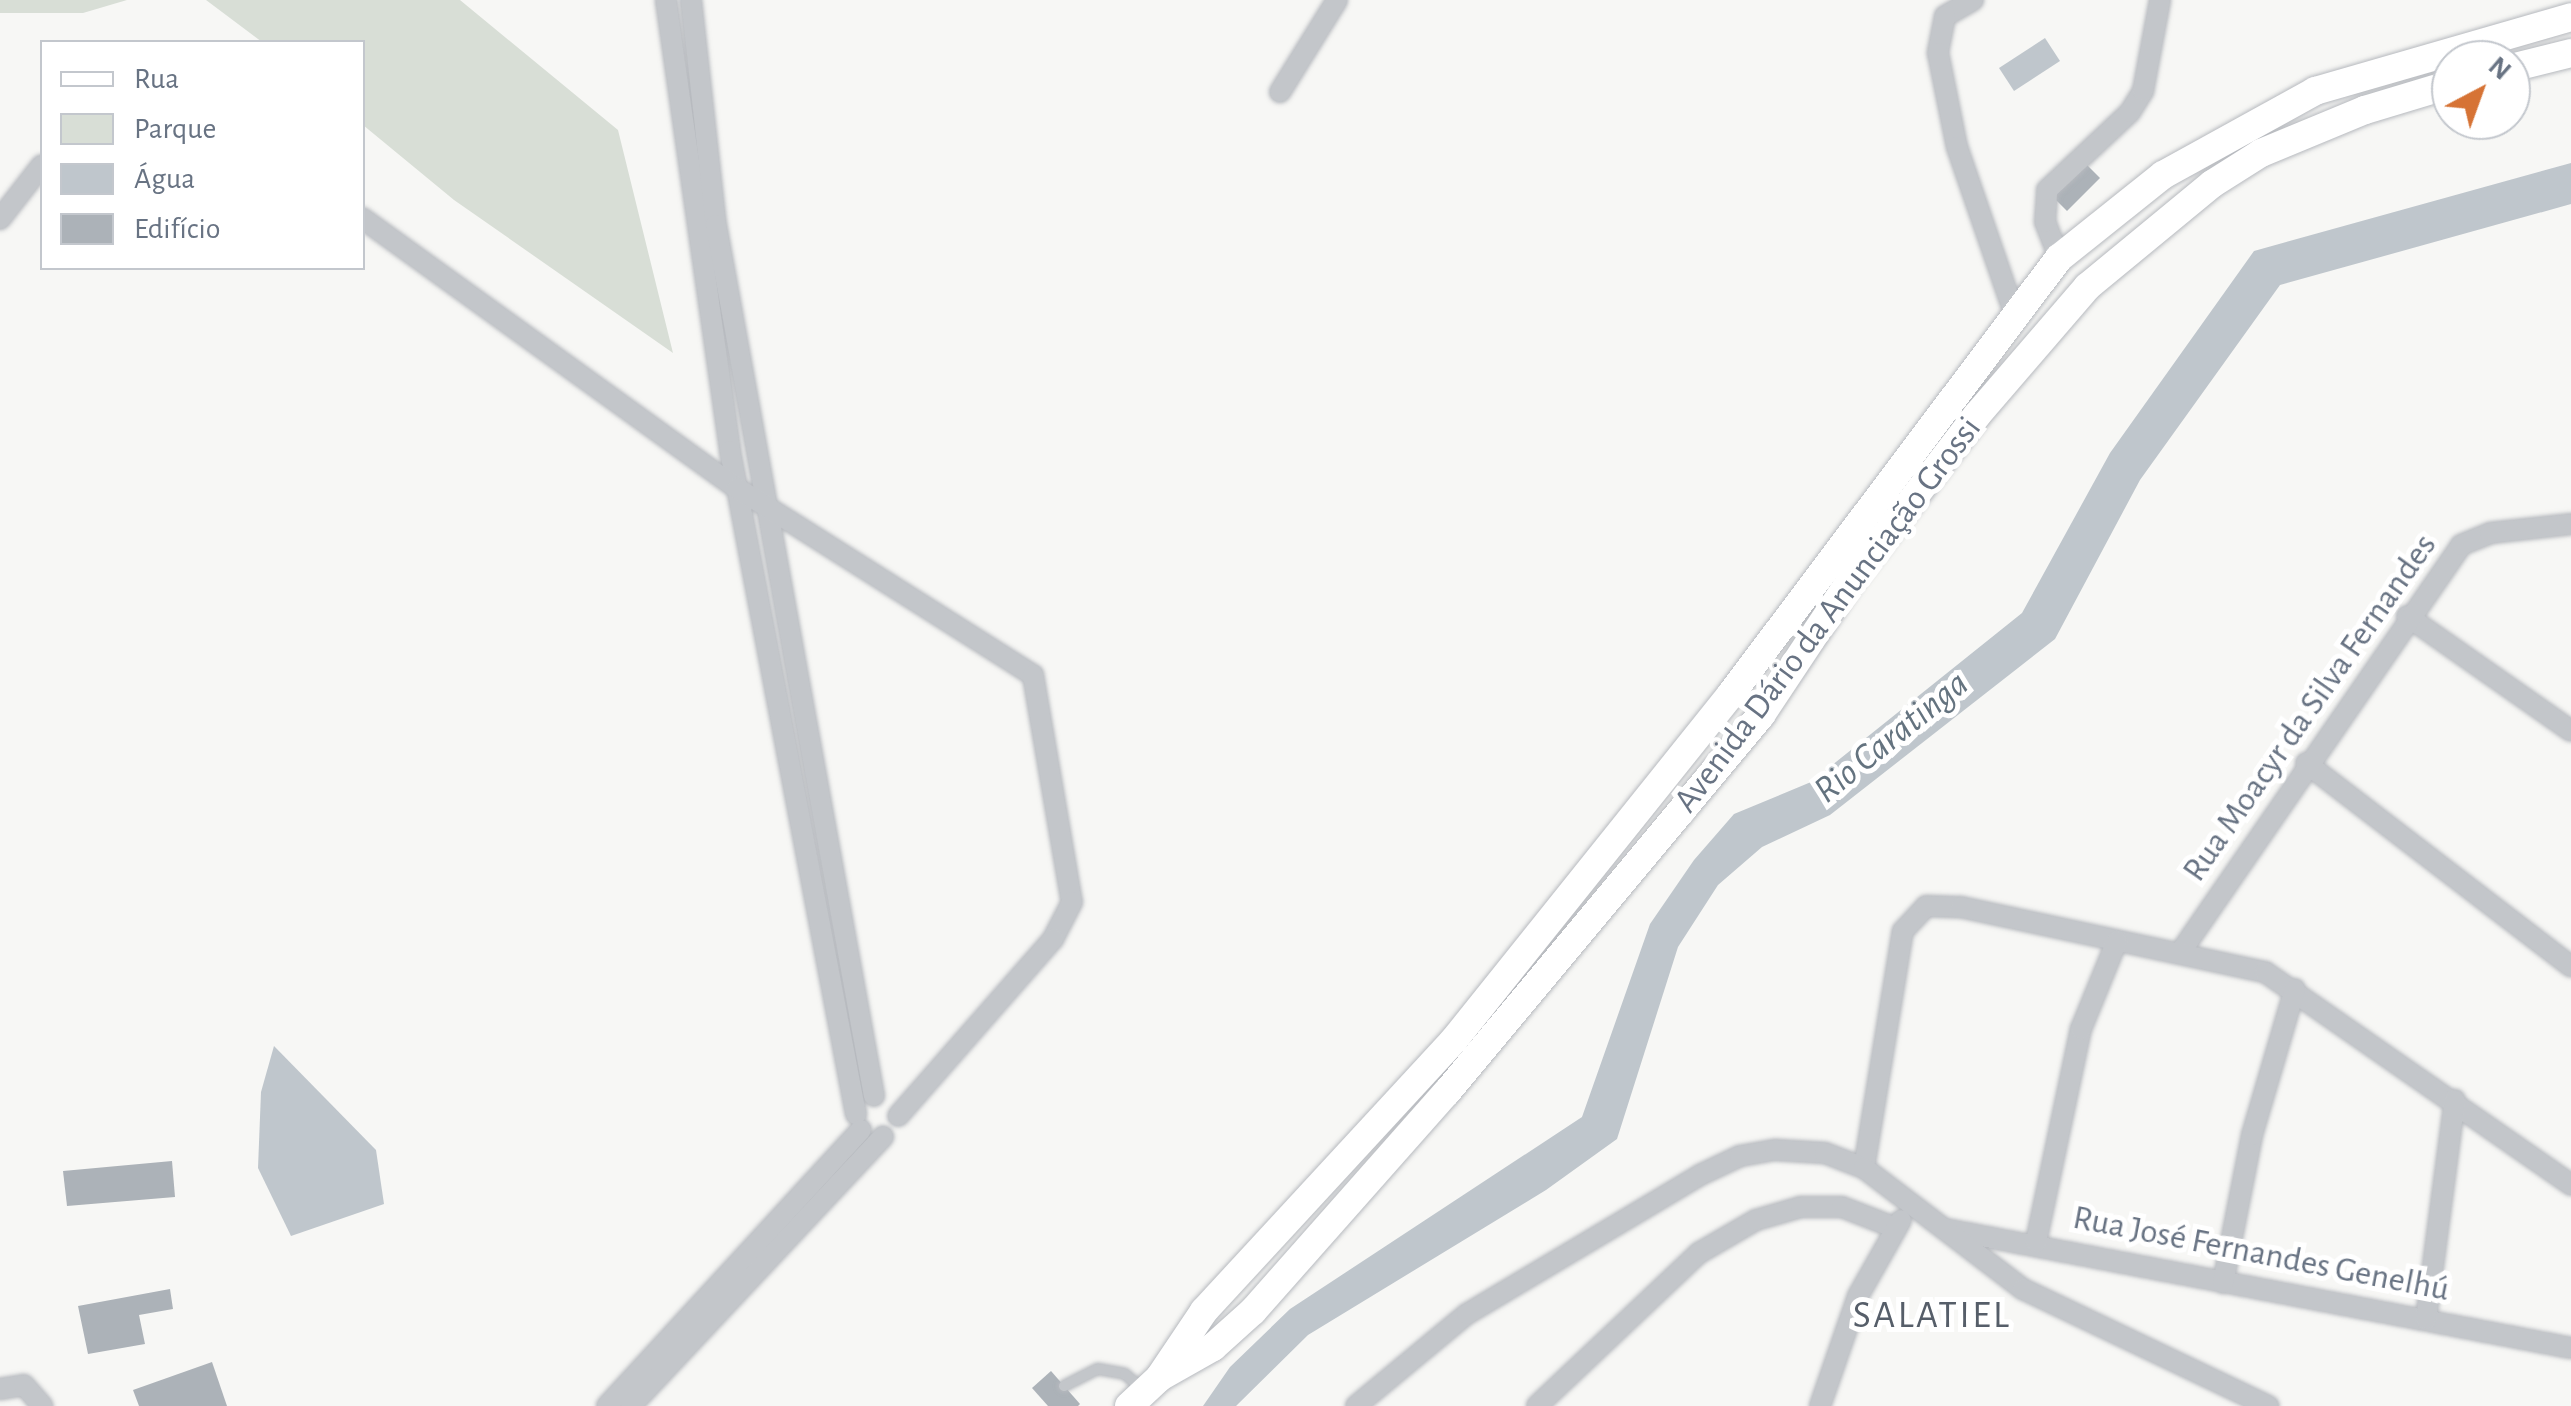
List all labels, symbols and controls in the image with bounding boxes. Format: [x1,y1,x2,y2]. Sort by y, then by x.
legend [40,40,365,270]
north arrow [2431,40,2531,140]
text: N [2483,52,2516,86]
text: Rua [134,64,179,94]
text: Parque [134,114,216,144]
text: Água [134,164,195,194]
text: Edifício [134,214,220,244]
street label: Avenida Dário da Anunciação Grossi [1665,409,1991,821]
street label: Rua Moacyr da Silva Fernandes [2174,526,2446,890]
water label: Rio Caratinga [1806,662,1978,814]
street label: Rua José Fernandes Genelhú [2069,1197,2453,1311]
district label: SALATIEL [1853,1294,2011,1340]

